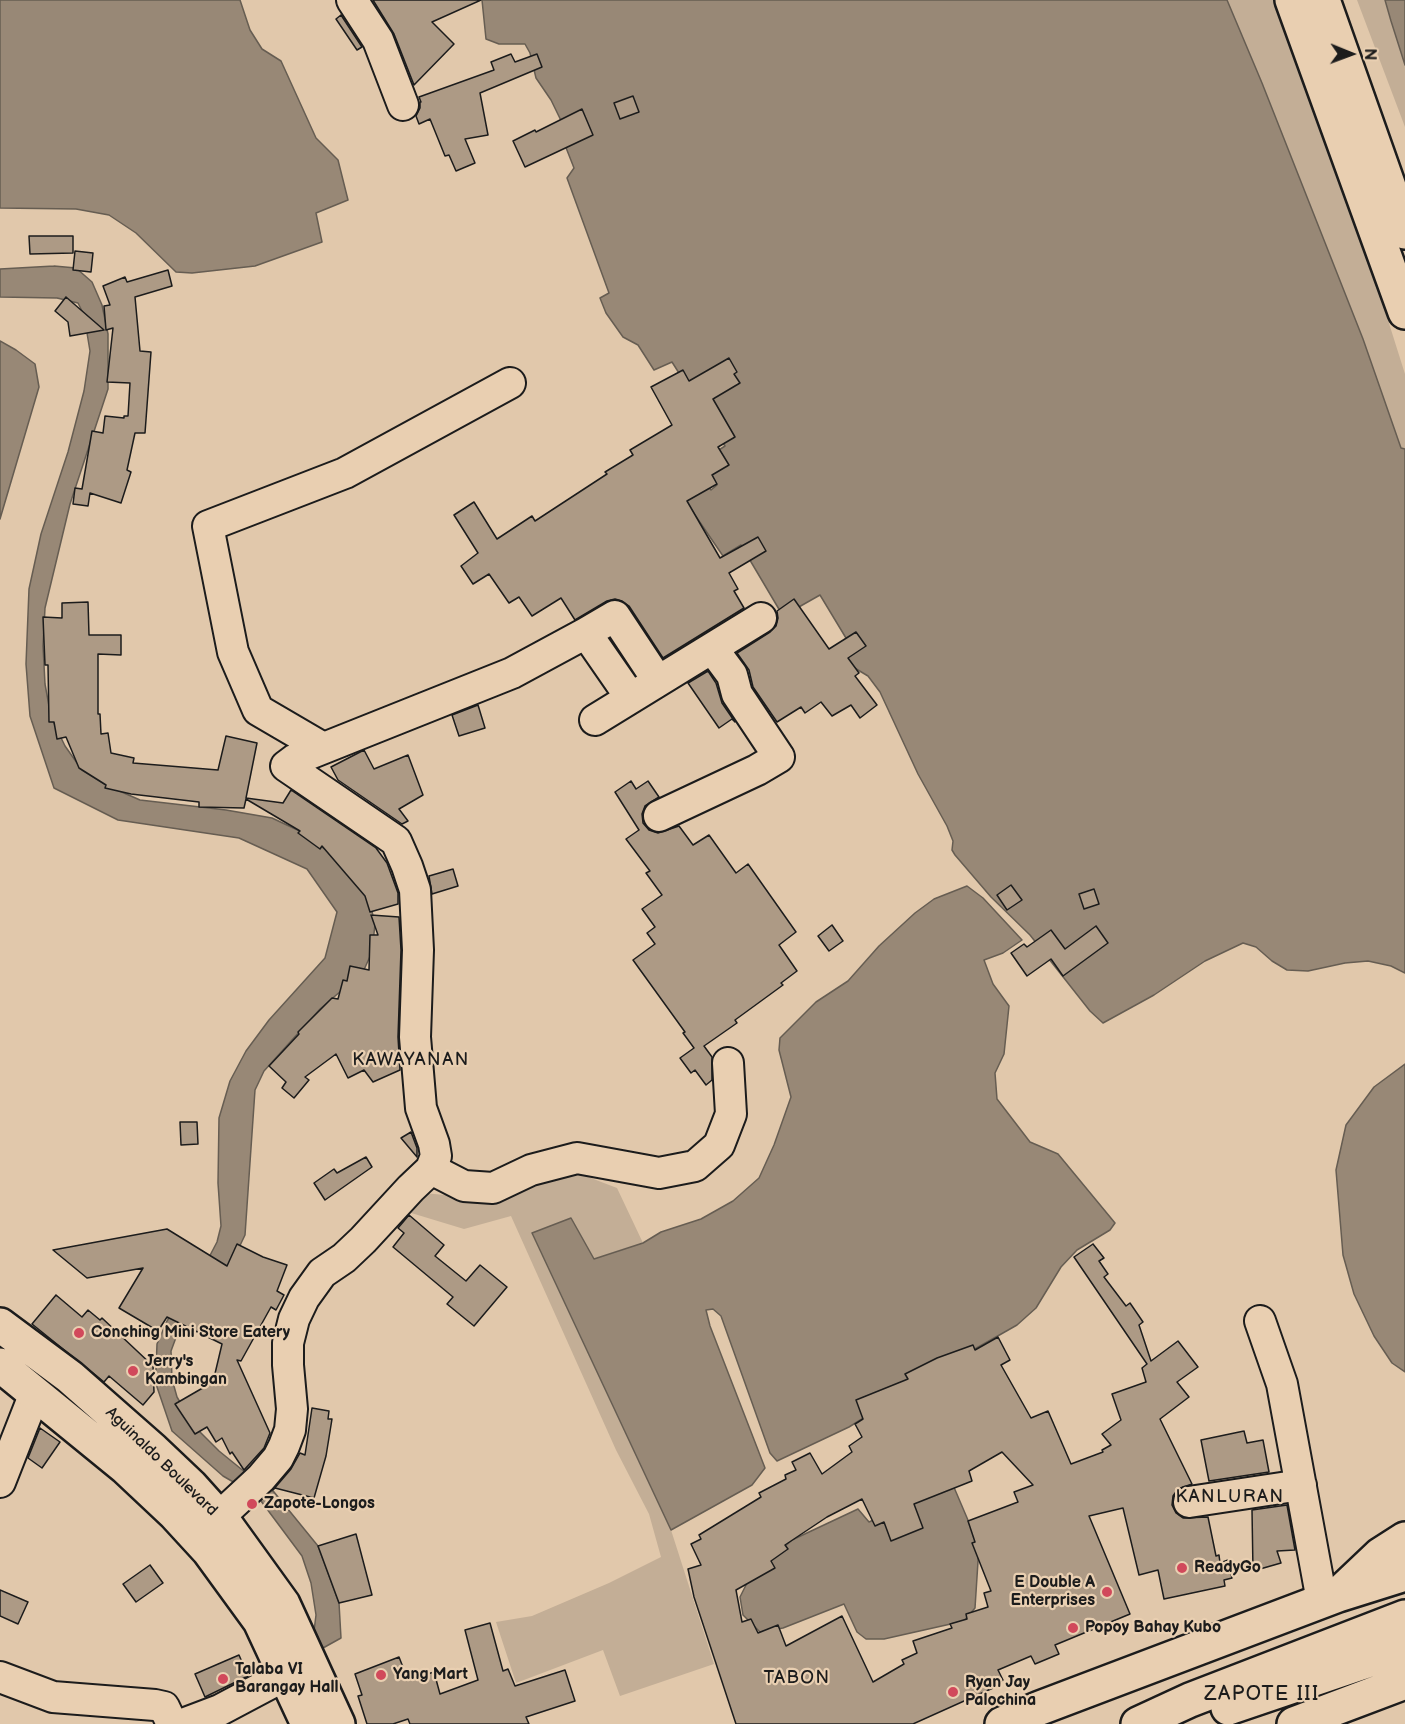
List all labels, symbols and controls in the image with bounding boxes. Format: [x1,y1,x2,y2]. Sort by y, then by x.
north arrow [1321,24,1381,84]
text: N [1360,48,1379,61]
district label: KAWAYANAN [352,1049,470,1071]
place label: Conching Mini Store Eatery [91,1323,290,1343]
marker: Conching Mini Store Eatery [72,1326,86,1340]
place label: Jerry's Kambingan [145,1352,227,1390]
marker: Jerry's Kambingan [126,1364,140,1378]
street label: Aguinaldo Boulevard [101,1404,221,1520]
district label: KANLURAN [1175,1486,1285,1508]
place label: Zapote-Longos [264,1494,375,1514]
marker: Zapote-Longos [245,1497,259,1511]
place label: ReadyGo [1194,1558,1261,1578]
marker: ReadyGo [1175,1561,1189,1575]
place label: E Double A Enterprises [1011,1573,1095,1611]
marker: E Double A Enterprises [1100,1585,1114,1599]
place label: Popoy Bahay Kubo [1085,1618,1221,1638]
marker: Popoy Bahay Kubo [1066,1621,1080,1635]
place label: Talaba VI Barangay Hall [235,1660,339,1698]
place label: Yang Mart [393,1665,468,1685]
district label: TABON [763,1667,831,1689]
marker: Yang Mart [374,1668,388,1682]
marker: Talaba VI Barangay Hall [216,1672,230,1686]
place label: Ryan Jay Palochina [965,1673,1036,1711]
district label: ZAPOTE III [1204,1683,1320,1707]
marker: Ryan Jay Palochina [946,1685,960,1699]

